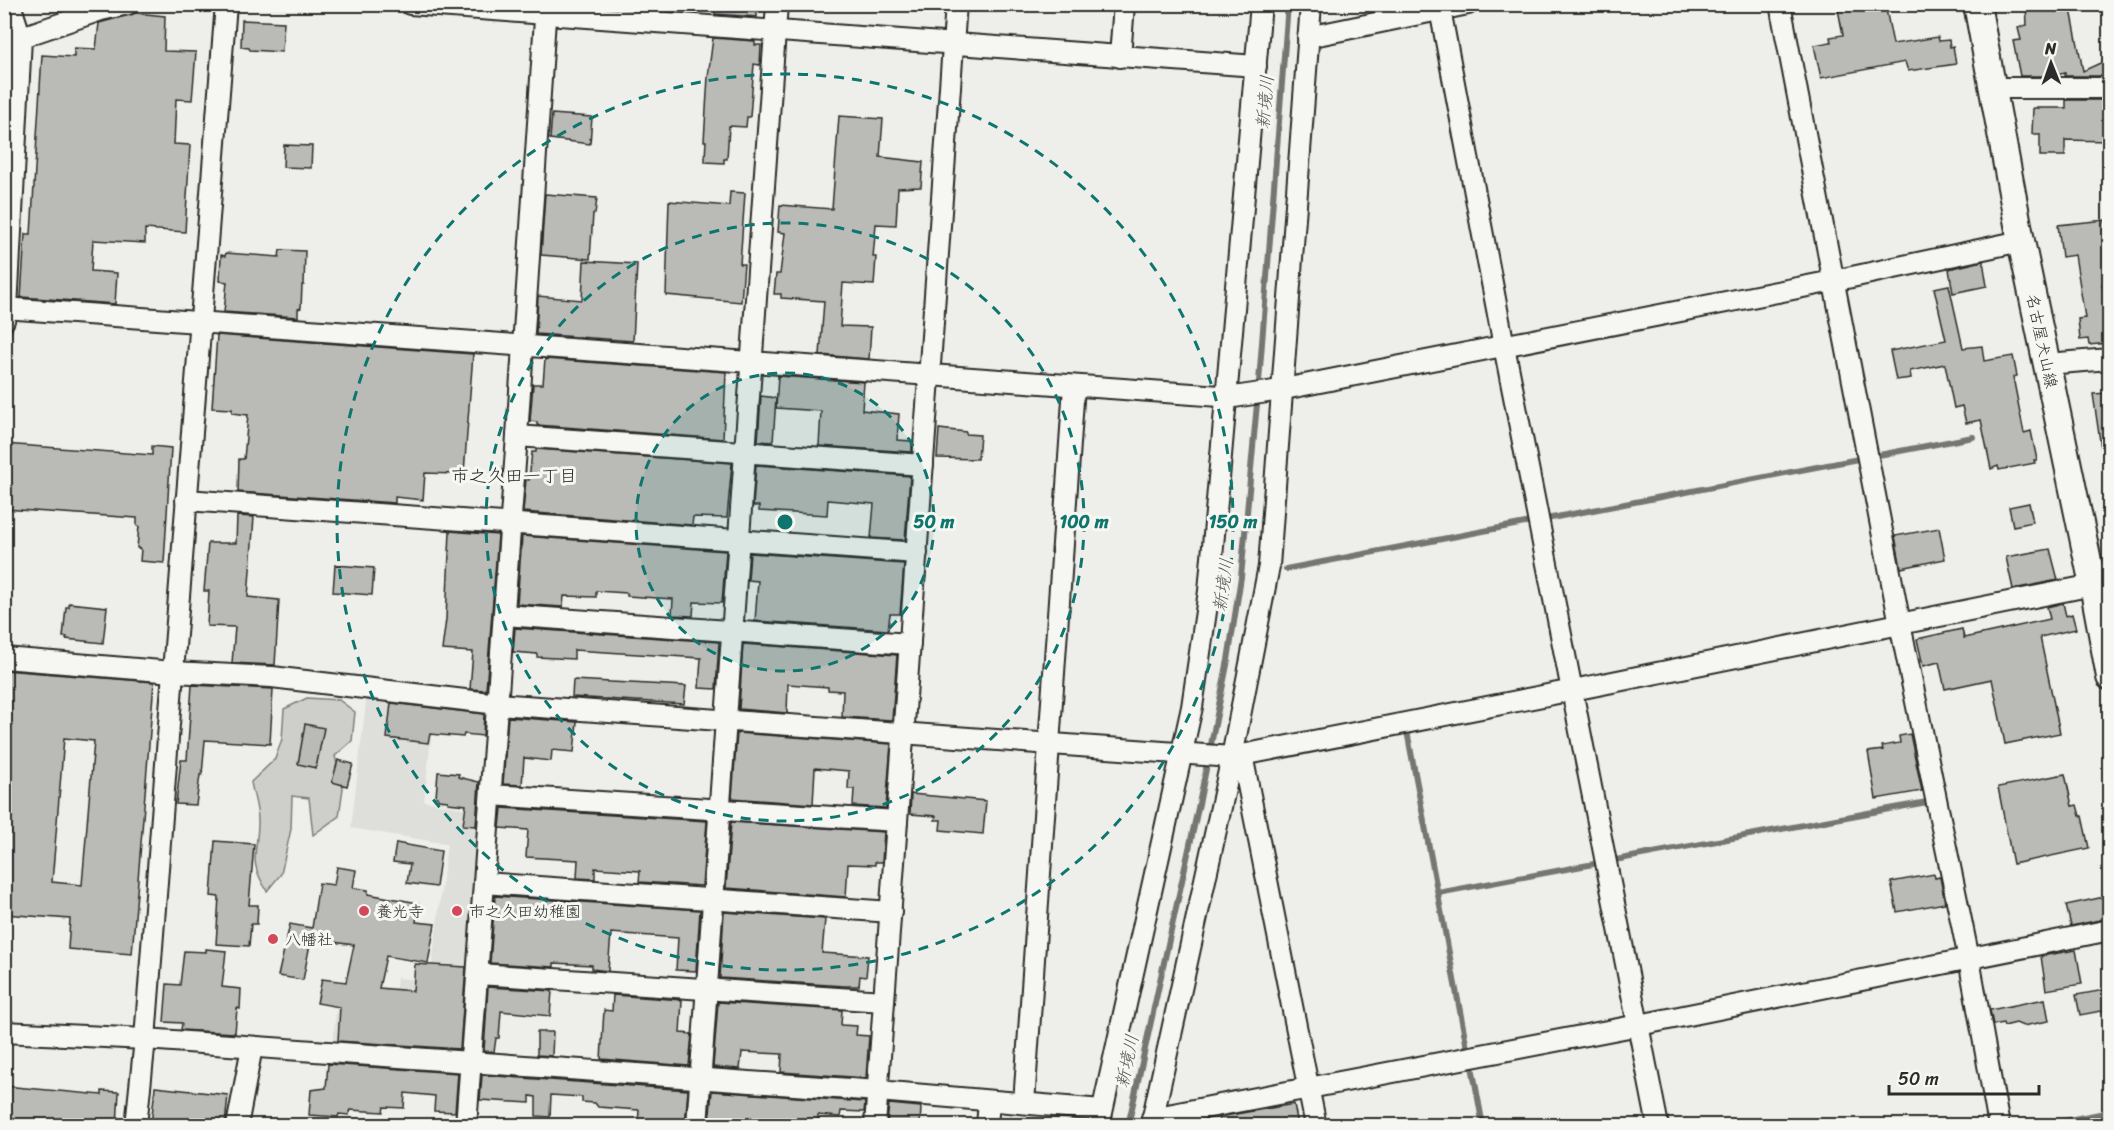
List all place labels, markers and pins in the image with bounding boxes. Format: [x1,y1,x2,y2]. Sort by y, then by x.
centre of rings [775,512,795,532]
place label: 養光寺 [376,897,424,926]
place label: 市之久田幼稚園 [469,897,581,926]
marker: 養光寺 [357,904,371,918]
marker: 市之久田幼稚園 [450,904,464,918]
place label: 八幡社 [285,925,333,954]
marker: 八幡社 [266,932,280,946]

